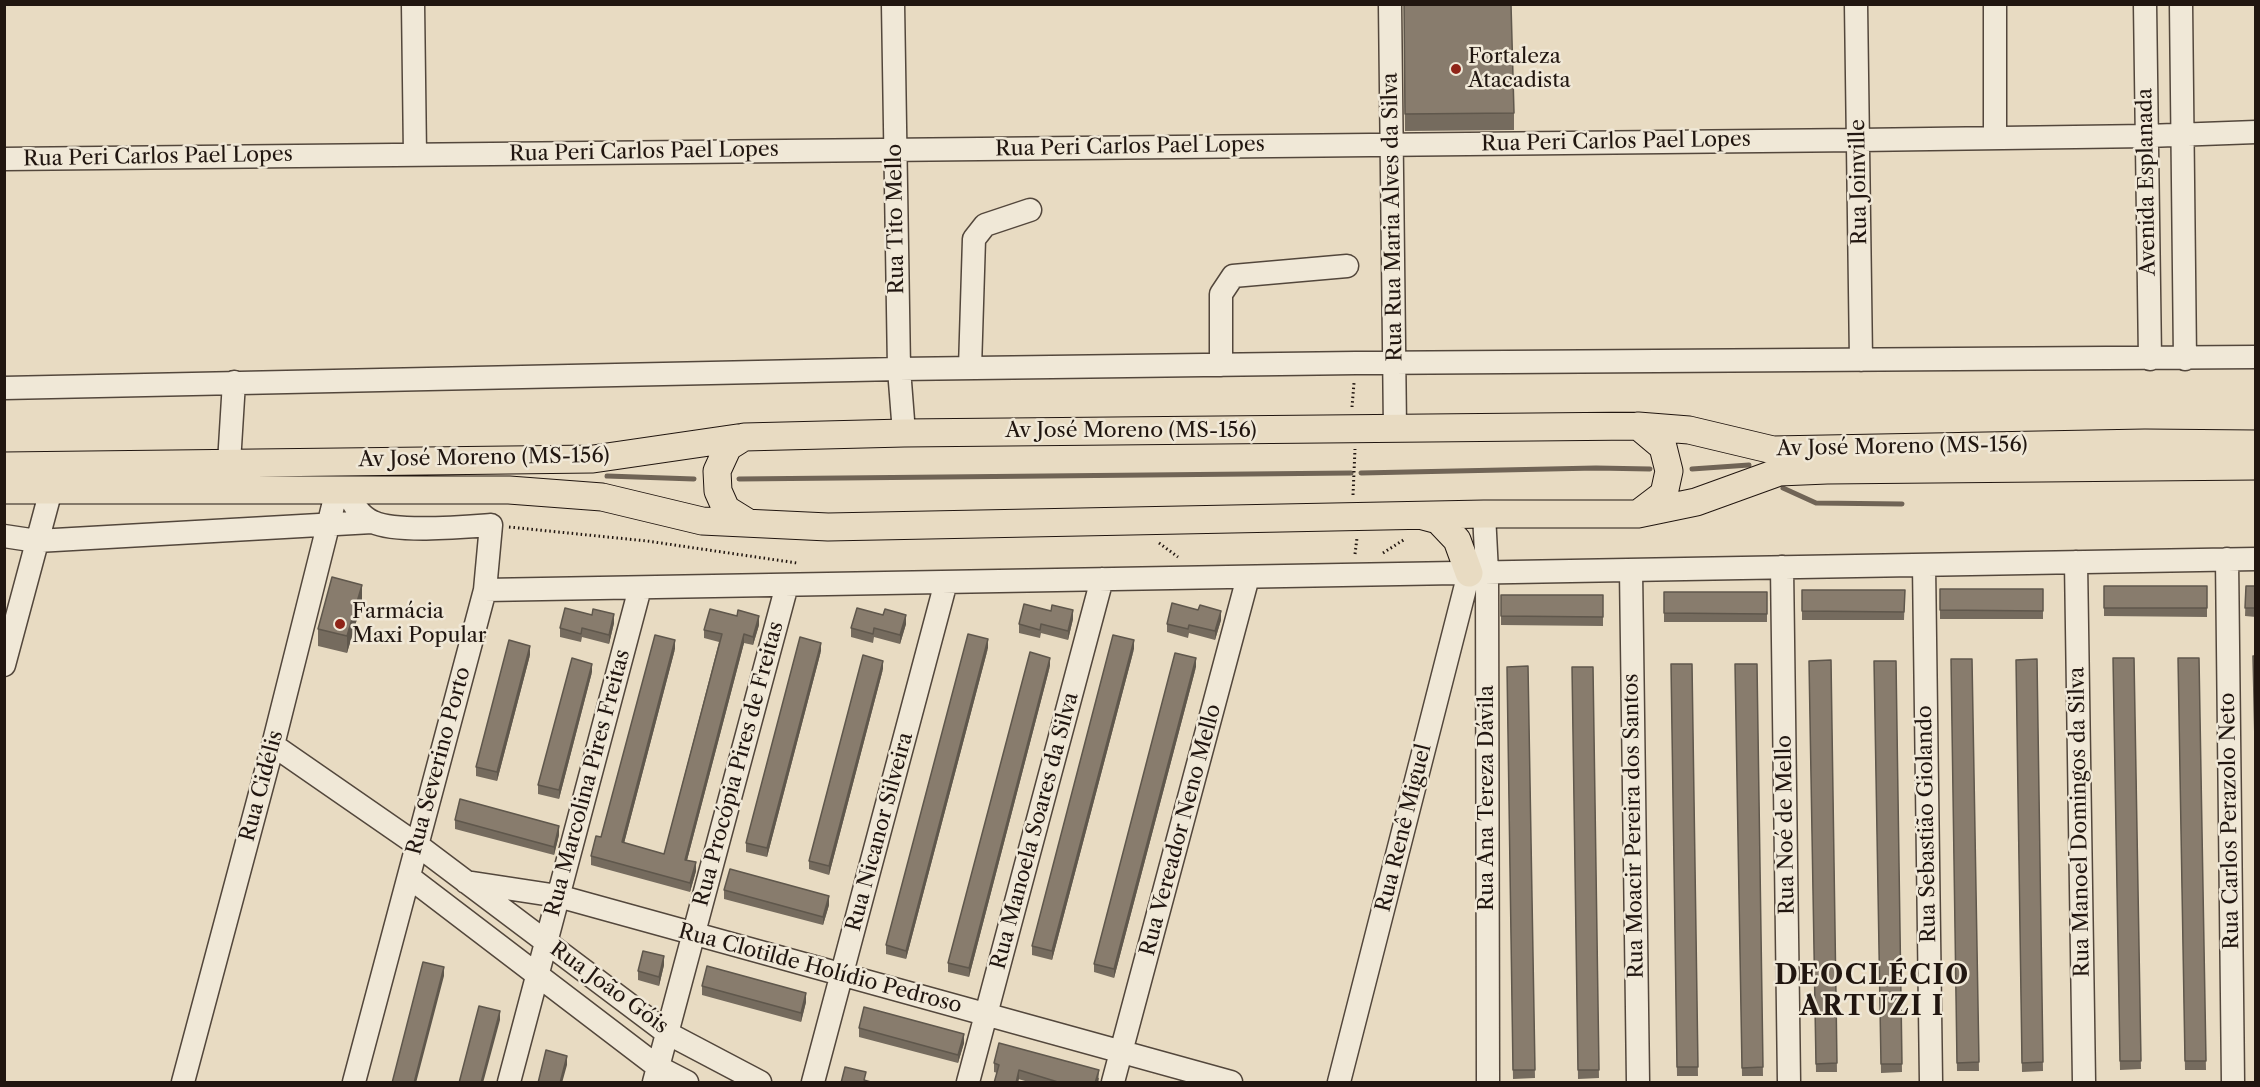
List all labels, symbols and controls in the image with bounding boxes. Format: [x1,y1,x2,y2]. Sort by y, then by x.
place label: Fortaleza Atacadista [1468,44,1571,94]
marker: Fortaleza Atacadista [1449,62,1463,76]
street label: Rua Rua Maria Alves da Silva [1378,72,1408,362]
street label: Avenida Esplanada [2133,88,2161,276]
street label: Rua Joinville [1845,119,1873,245]
street label: Rua Peri Carlos Pael Lopes [1481,127,1751,157]
street label: Rua Peri Carlos Pael Lopes [995,132,1265,162]
street label: Rua Peri Carlos Pael Lopes [509,137,779,167]
street label: Rua Peri Carlos Pael Lopes [23,142,293,172]
street label: Rua Tito Mello [882,144,910,294]
street label: Av José Moreno (MS-156) [1005,418,1257,444]
street label: Av José Moreno (MS-156) [1776,432,2028,462]
street label: Av José Moreno (MS-156) [358,443,610,473]
place label: Farmácia Maxi Popular [352,599,487,649]
marker: Farmácia Maxi Popular [333,617,347,631]
street label: Rua Procópia Pires de Freitas [689,619,789,909]
street label: Rua Marcolina Pires Freitas [540,647,636,919]
street label: Rua Severino Porto [402,664,476,858]
street label: Rua Manoel Domingos da Silva [2065,667,2095,977]
street label: Rua Moacir Pereira dos Santos [1619,673,1649,979]
street label: Rua Ana Tereza Dávila [1474,685,1500,911]
street label: Rua Manoela Soares da Silva [986,690,1084,972]
street label: Rua Carlos Perazolo Neto [2215,692,2245,950]
street label: Rua Vereador Neno Mello [1135,701,1227,959]
street label: Rua Sebastião Giolando [1912,705,1942,943]
street label: Rua Cidélis [235,728,289,844]
street label: Rua Nicanor Silveira [841,730,919,934]
street label: Rua Noé de Mello [1772,735,1800,915]
street label: Rua Renê Miguel [1371,741,1437,915]
street label: Rua Clotilde Holídio Pedroso [675,919,965,1019]
street label: Rua João Góis [545,937,673,1039]
district label: DEOCLÉCIO ARTUZI I [1774,960,1970,1023]

